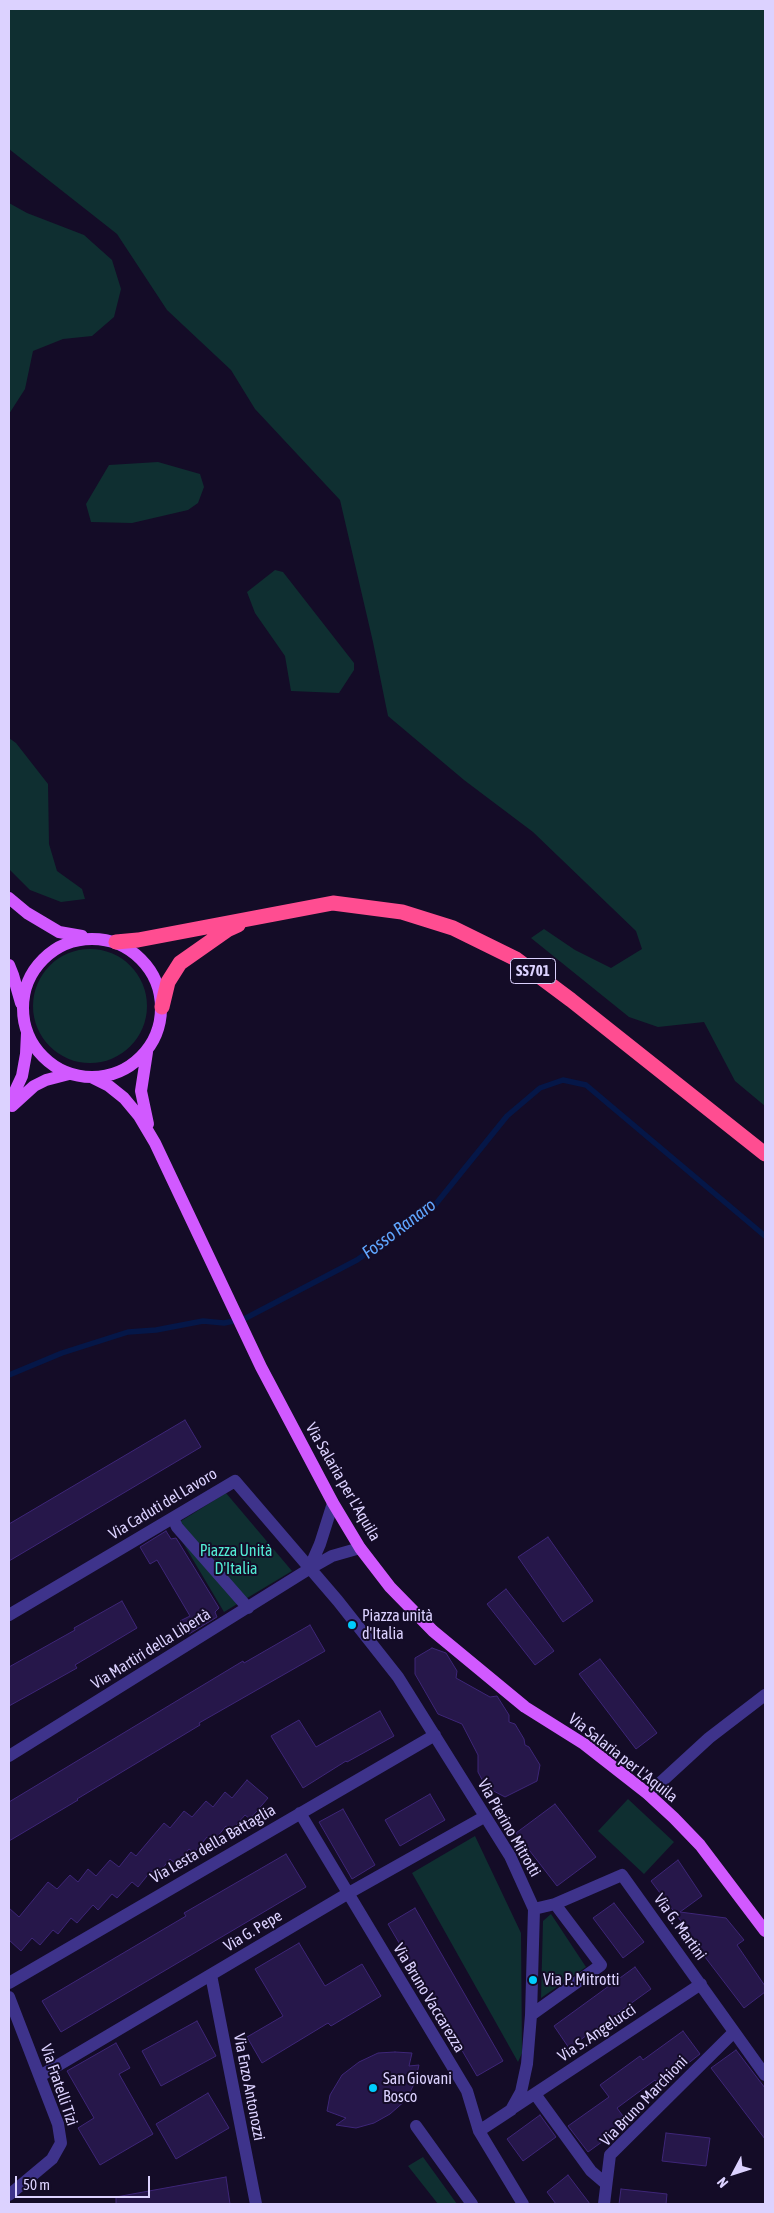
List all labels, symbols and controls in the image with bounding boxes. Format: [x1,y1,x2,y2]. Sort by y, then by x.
road number: SS701 [510,958,556,984]
water label: Fosso Ranaro [358,1194,440,1264]
street label: Via Salaria per L'Aquila [301,1419,385,1545]
street label: Via Caduti del Lavoro [105,1464,221,1544]
park label: Piazza Unità D'Italia [200,1541,272,1579]
street label: Via Martiri della Libertà [88,1605,214,1693]
place label: Piazza unità d'Italia [362,1606,433,1644]
marker: Piazza unità d'Italia [346,1619,358,1631]
street label: Via Salaria per L'Aquila [565,1709,681,1807]
street label: Via Pierino Mitrotti [473,1776,545,1880]
street label: Via Lesta della Battaglia [147,1800,279,1888]
street label: Via G. Martini [650,1890,710,1964]
street label: Via G. Pepe [220,1906,286,1956]
street label: Via Bruno Vaccarezza [389,1940,469,2056]
place label: Via P. Mitrotti [543,1970,619,1990]
marker: Via P. Mitrotti [527,1974,539,1986]
street label: Via S. Angelucci [554,2000,640,2066]
street label: Via Enzo Antonozzi [229,2032,269,2142]
street label: Via Fratelli Tizi [36,2042,82,2128]
street label: Via Bruno Marchioni [596,2052,692,2150]
place label: San Giovani Bosco [383,2069,452,2107]
marker: San Giovani Bosco [367,2082,379,2094]
north arrow [709,2148,759,2198]
scale bar [18,2166,152,2198]
text: N [714,2174,731,2191]
text: 50 m [23,2176,50,2193]

